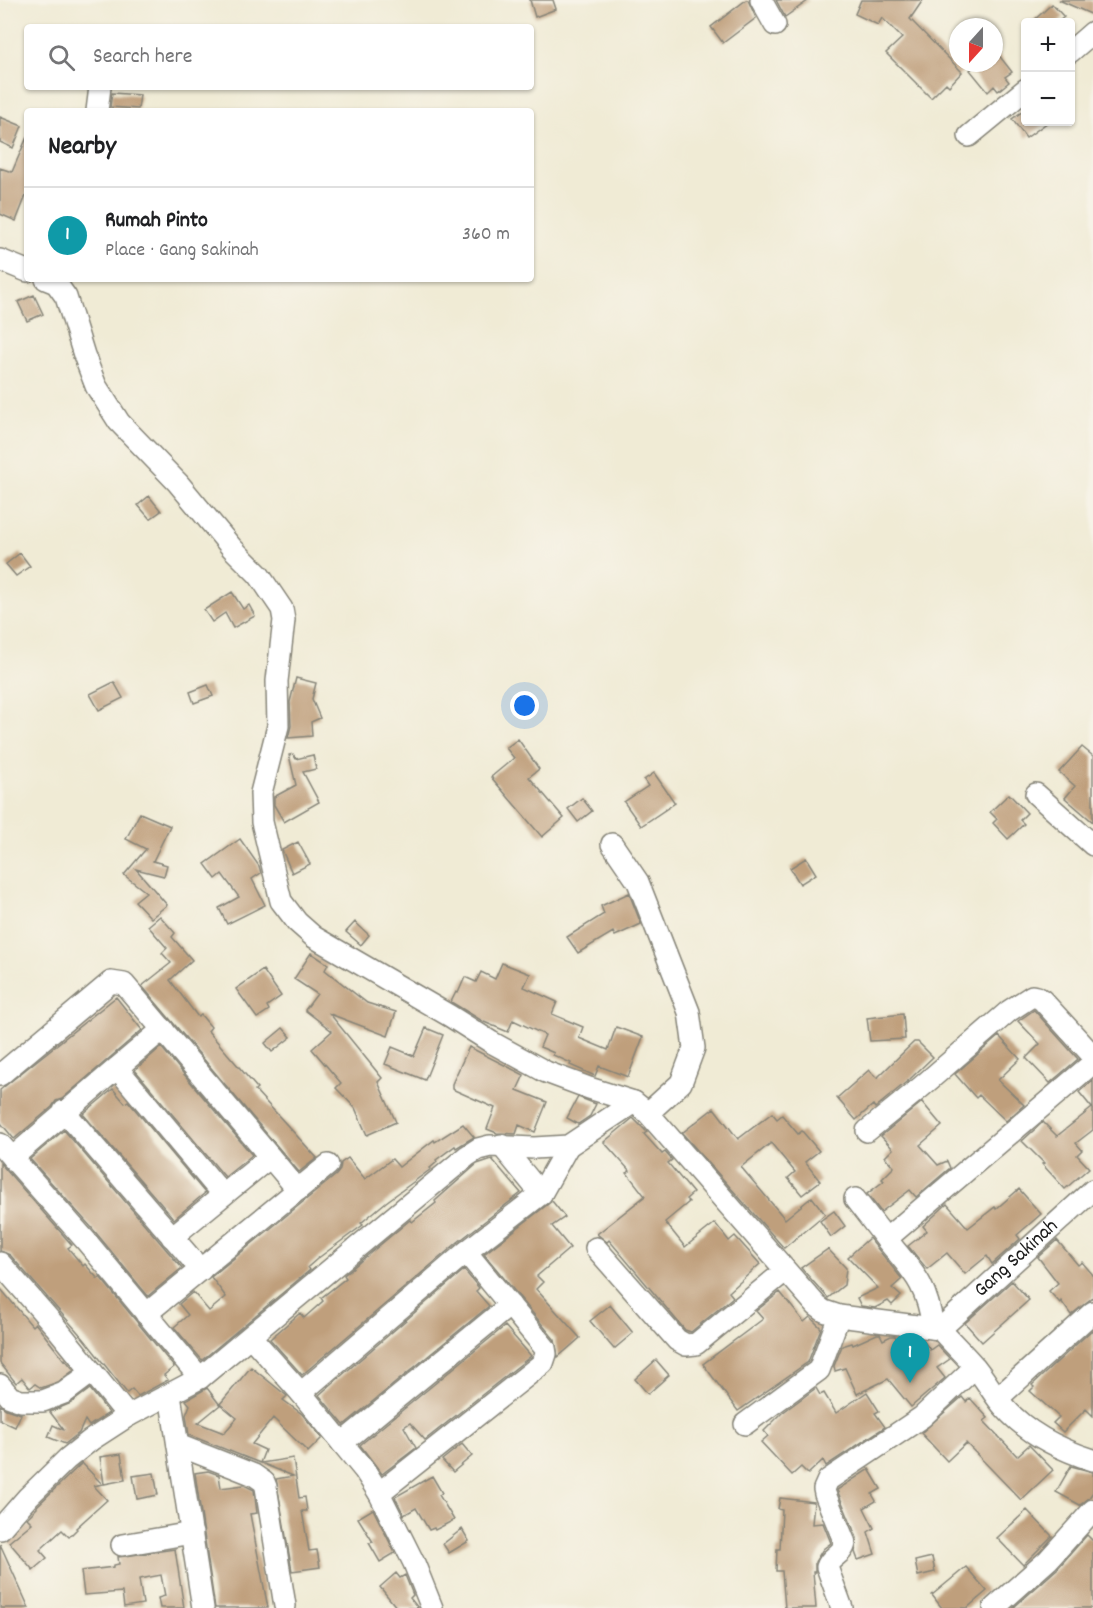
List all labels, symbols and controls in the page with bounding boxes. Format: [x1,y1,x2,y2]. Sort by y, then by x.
north arrow [949,18,1003,72]
map controls [1021,18,1075,126]
button: + [1021,18,1075,72]
search box [24,24,534,90]
icon: search [45,41,78,74]
text: Search here [93,42,192,73]
button: − [1021,72,1075,126]
text: Nearby [48,129,116,166]
text: Rumah Pinto [105,206,208,237]
text: 1 [65,221,70,249]
text: 360 m [462,221,510,249]
text: Place · Gang Sakinah [105,237,259,265]
your location [510,691,539,720]
street label: Gang Sakinah [968,1213,1066,1305]
pin: 1 [890,1334,930,1383]

